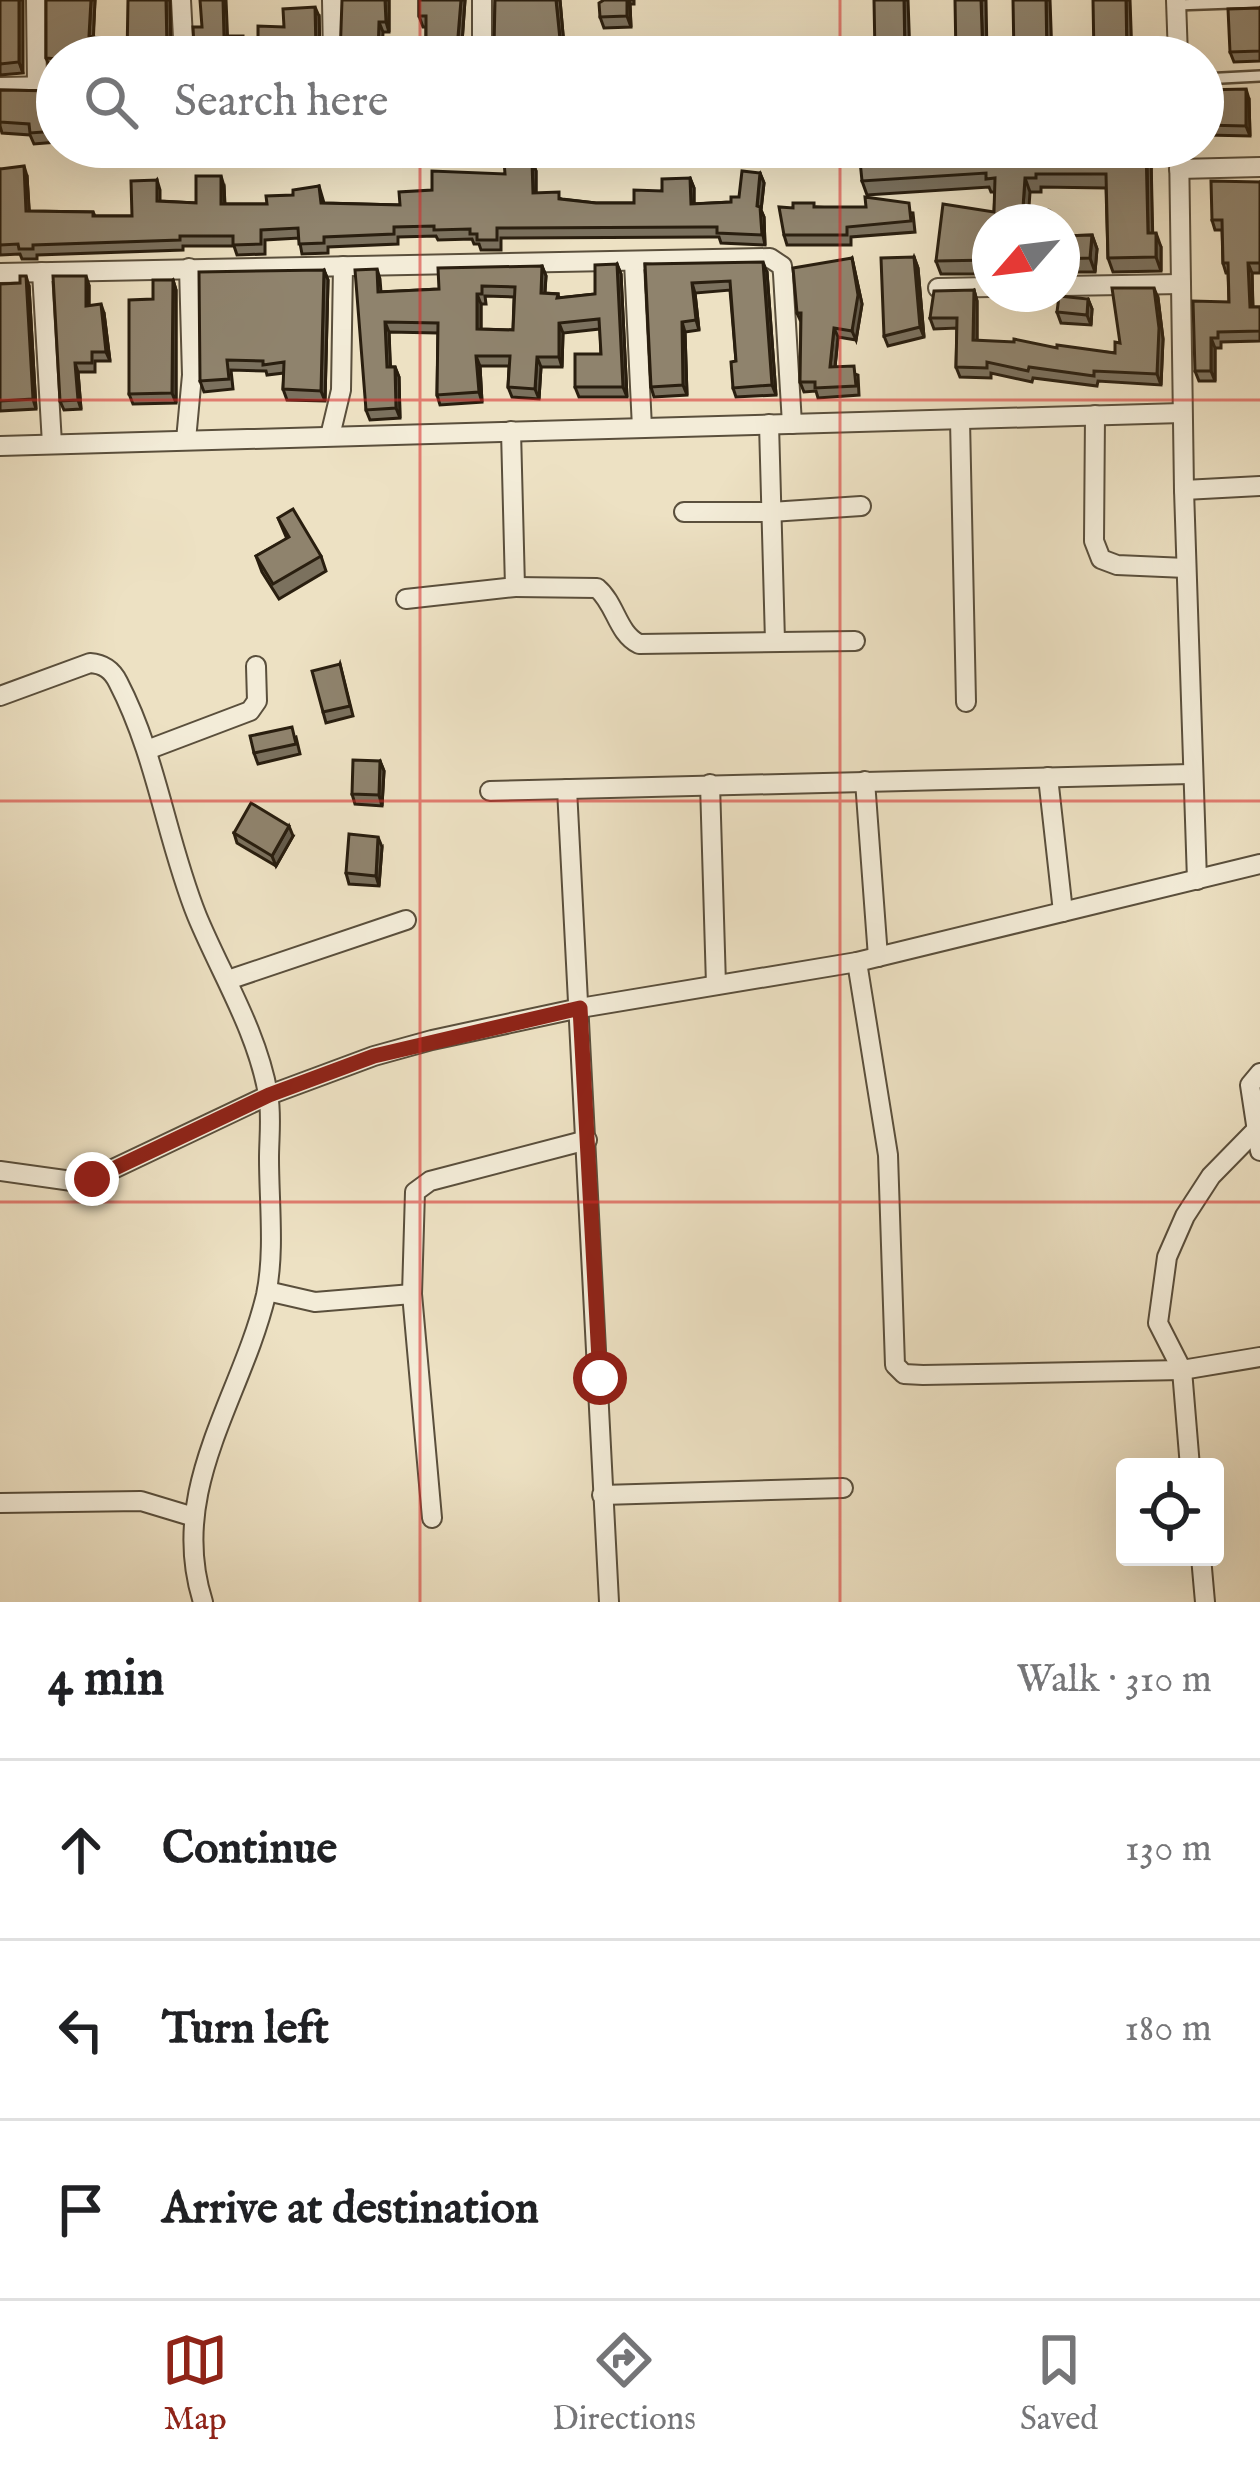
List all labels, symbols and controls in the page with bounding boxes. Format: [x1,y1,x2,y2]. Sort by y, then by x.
search box [36,36,1224,168]
icon: search [78,69,144,135]
text: Search here [174,74,388,131]
north arrow [972,204,1080,312]
route end [65,1152,119,1206]
route start [573,1351,627,1405]
map controls [1116,1458,1224,1566]
button: locate [1116,1458,1224,1566]
text: 4 min [48,1648,164,1713]
text: Walk · 310 m [1017,1656,1212,1705]
icon: ahead [48,1817,114,1883]
text: Continue [162,1821,337,1878]
text: 130 m [1125,1825,1212,1874]
icon: left [48,1997,114,2063]
text: Turn left [162,2001,329,2058]
text: 180 m [1124,2005,1212,2054]
icon: arrive [48,2177,114,2243]
text: Arrive at destination [162,2181,539,2238]
tab: Map [162,2327,228,2441]
tab: Directions [552,2327,696,2441]
tab: Saved [1020,2327,1098,2441]

